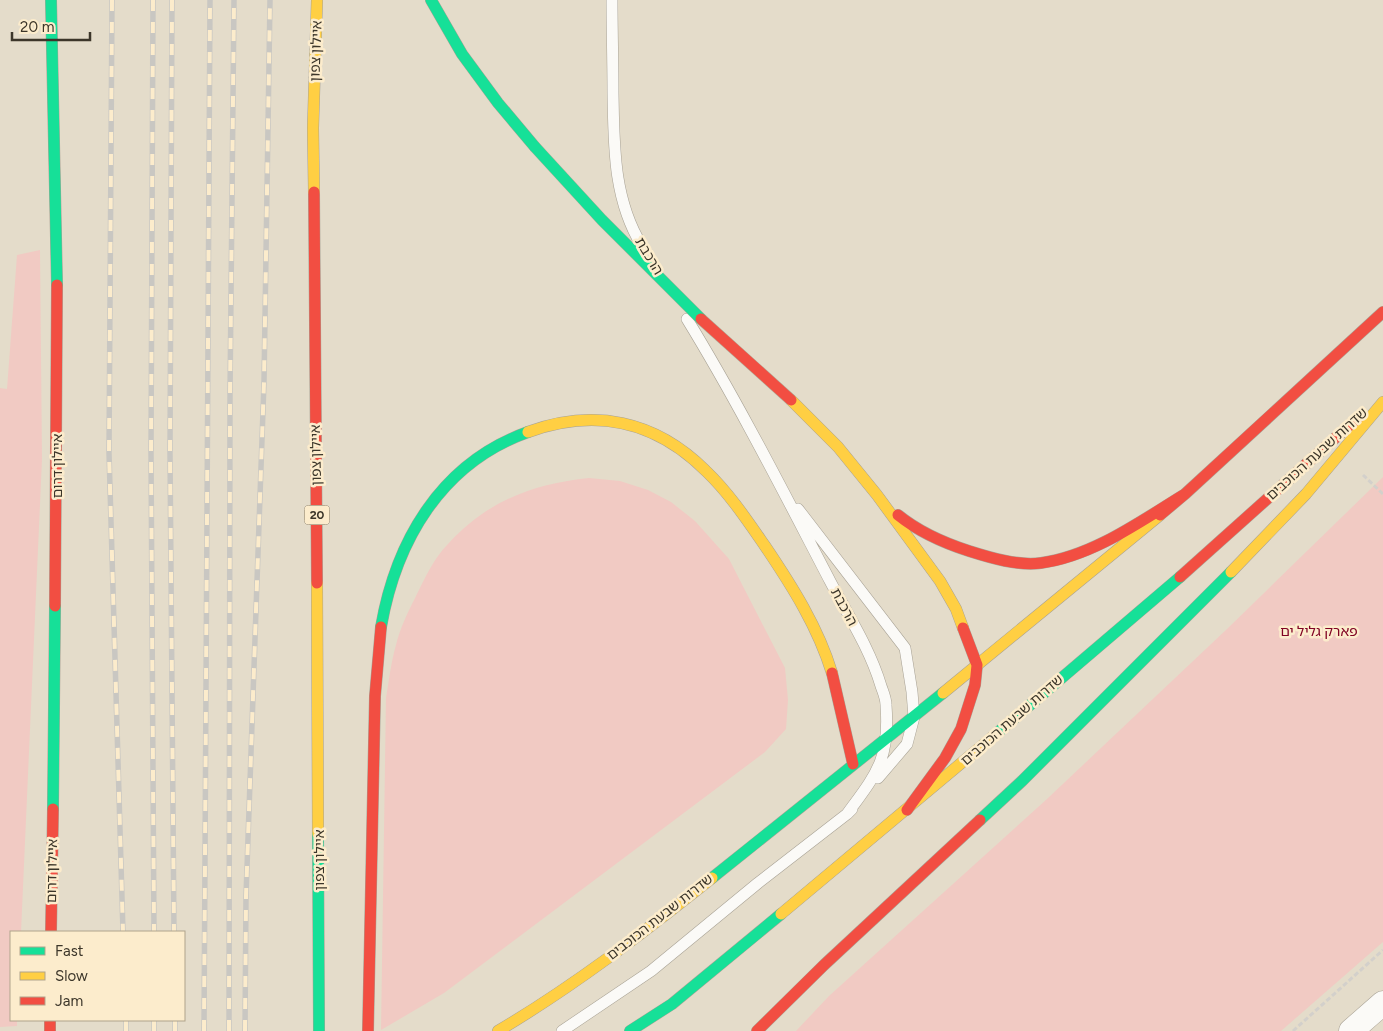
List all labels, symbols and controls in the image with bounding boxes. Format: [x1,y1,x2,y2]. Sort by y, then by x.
scale bar [12,10,90,42]
text: 20 m [20,18,54,36]
street label: איילון צפון [306,20,326,82]
street label: הרכבת [631,234,667,278]
street label: שדרות שבעת הכוכבים [1263,404,1371,504]
street label: איילון צפון [307,424,325,486]
street label: איילון דרום [49,434,66,498]
road number: 20 [304,506,330,524]
street label: הרכבת [827,585,861,629]
park label: פארק גליל ים [1280,623,1358,640]
street label: שדרות שבעת הכוכבים [957,671,1067,769]
street label: איילון צפון [311,829,328,891]
street label: איילון דרום [43,838,61,903]
street label: שדרות שבעת הכוכבים [604,870,716,964]
legend [10,931,185,1021]
text: Fast [55,942,84,960]
text: Slow [55,967,88,985]
text: Jam [55,992,83,1010]

